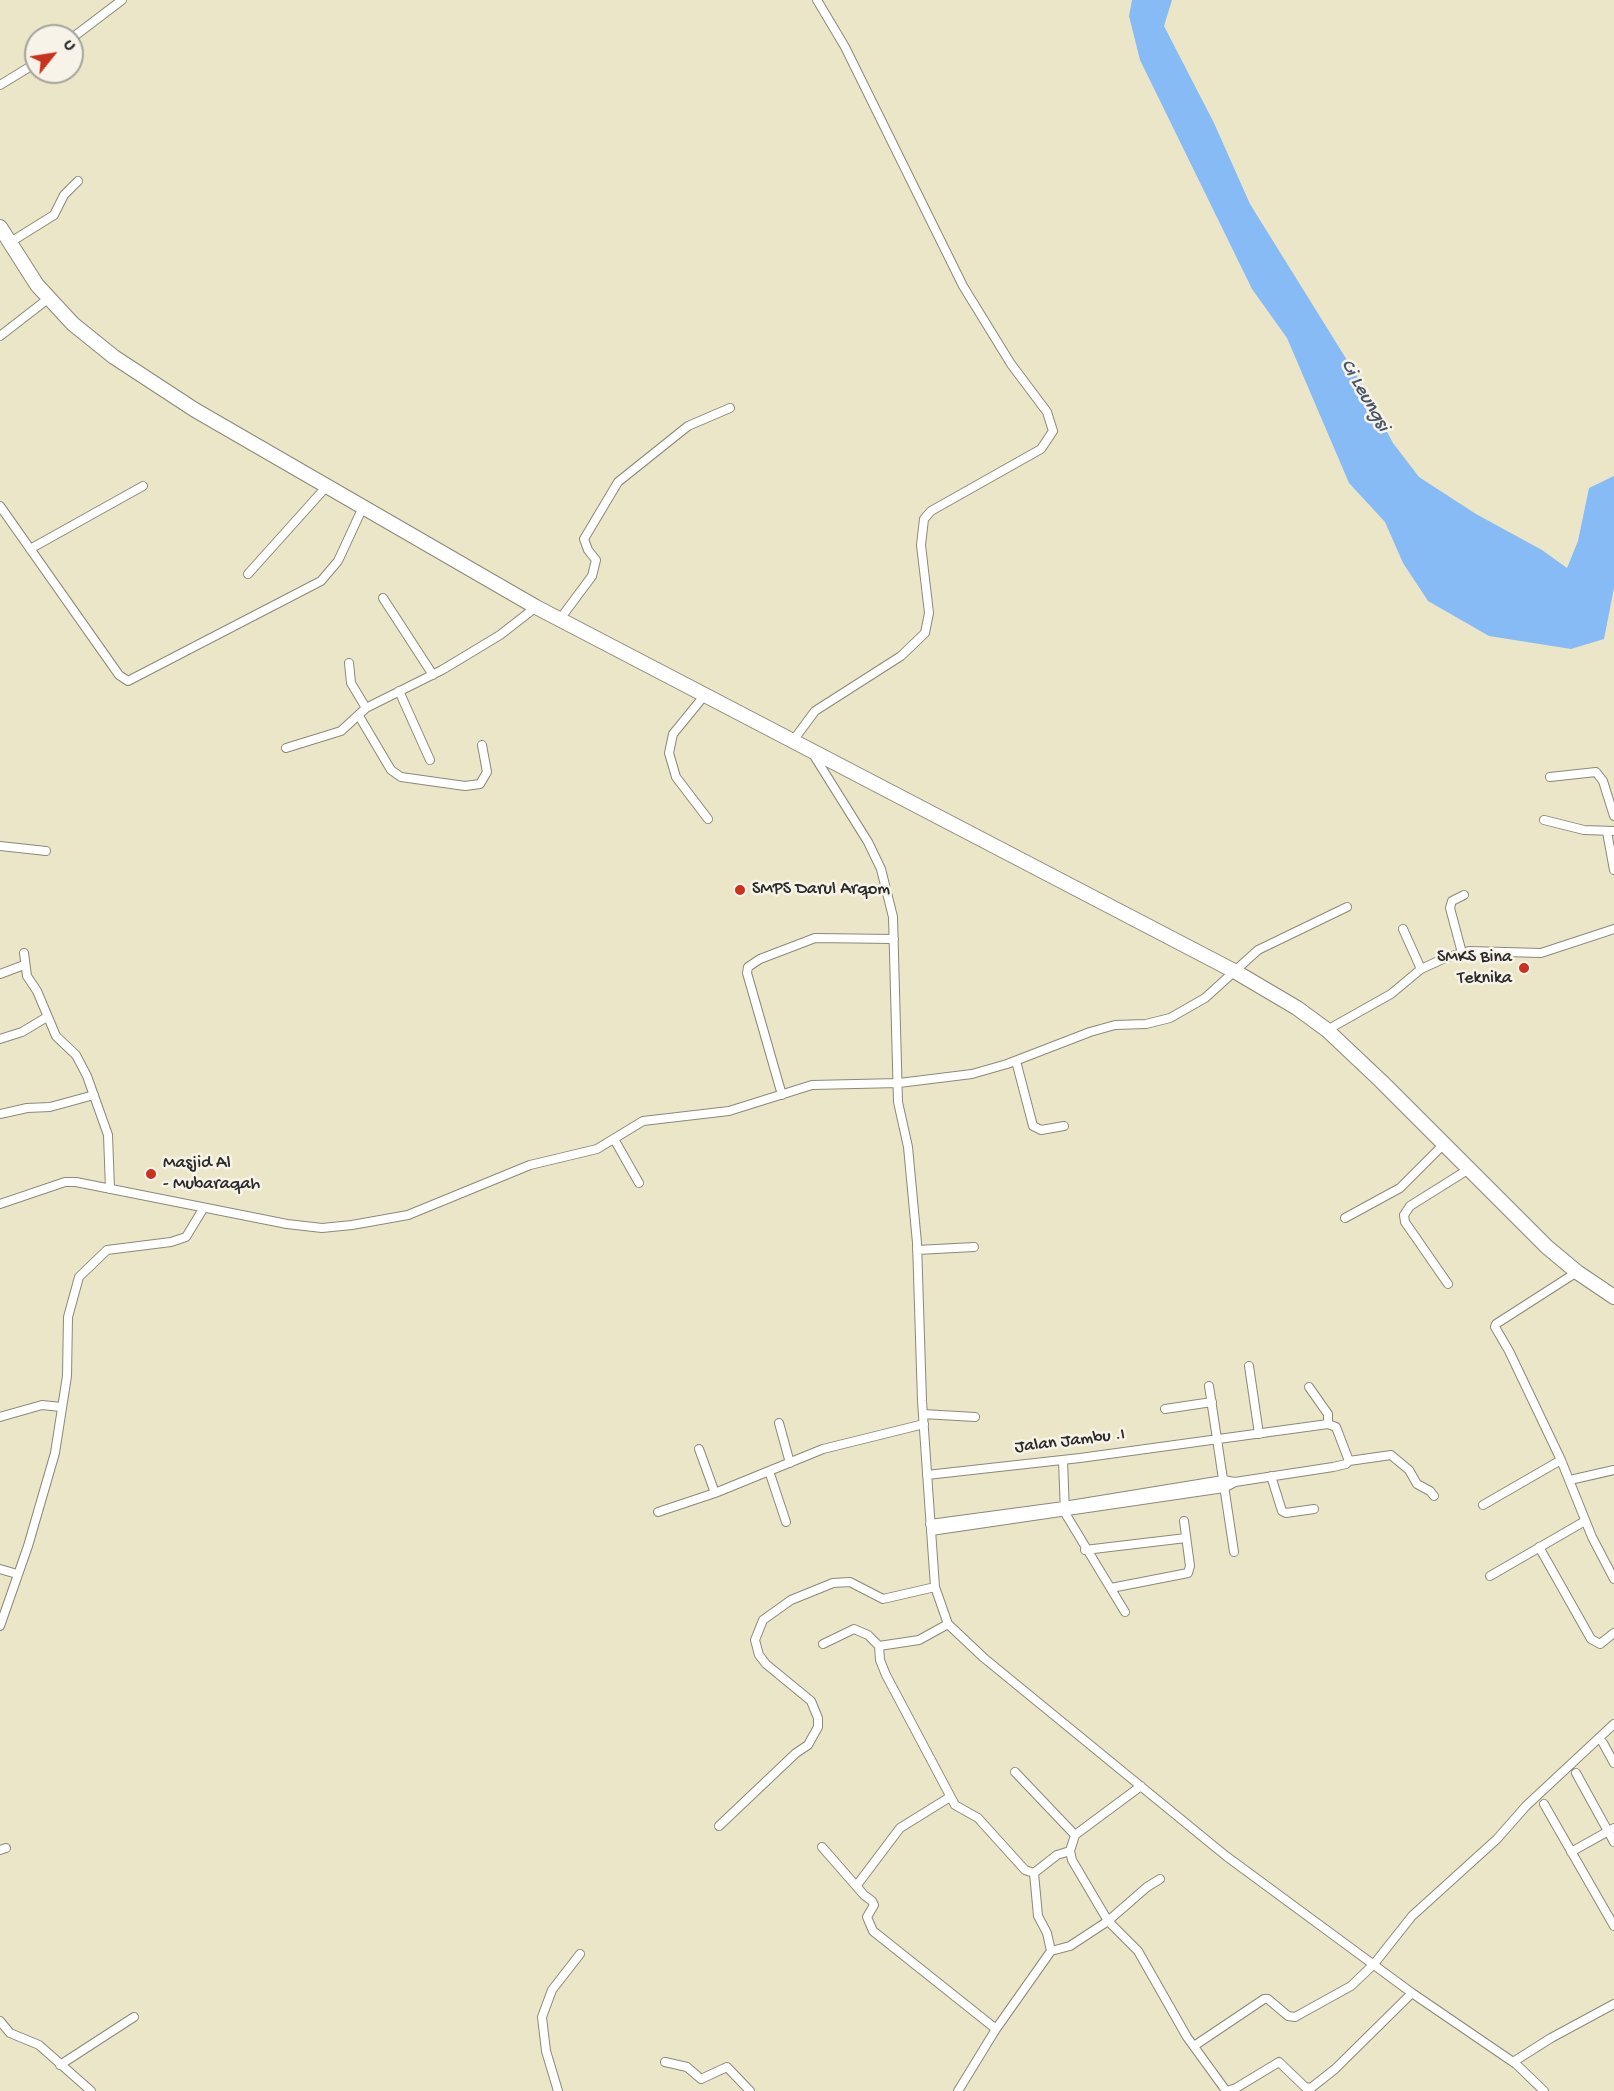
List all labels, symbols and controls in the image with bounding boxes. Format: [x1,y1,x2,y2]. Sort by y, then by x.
north arrow [24,24,84,84]
text: U [58,37,79,54]
water label: Ci Leungsi [1334,356,1394,436]
place label: SMPS Darul Arqom [752,879,890,901]
marker: SMPS Darul Arqom [733,883,747,897]
place label: SMKS Bina Teknika [1437,947,1512,990]
marker: SMKS Bina Teknika [1517,961,1531,975]
place label: Masjid Al - Mubaraqah [163,1153,260,1196]
marker: Masjid Al - Mubaraqah [144,1167,158,1181]
street label: Jalan Jambu .I [1014,1425,1126,1459]

